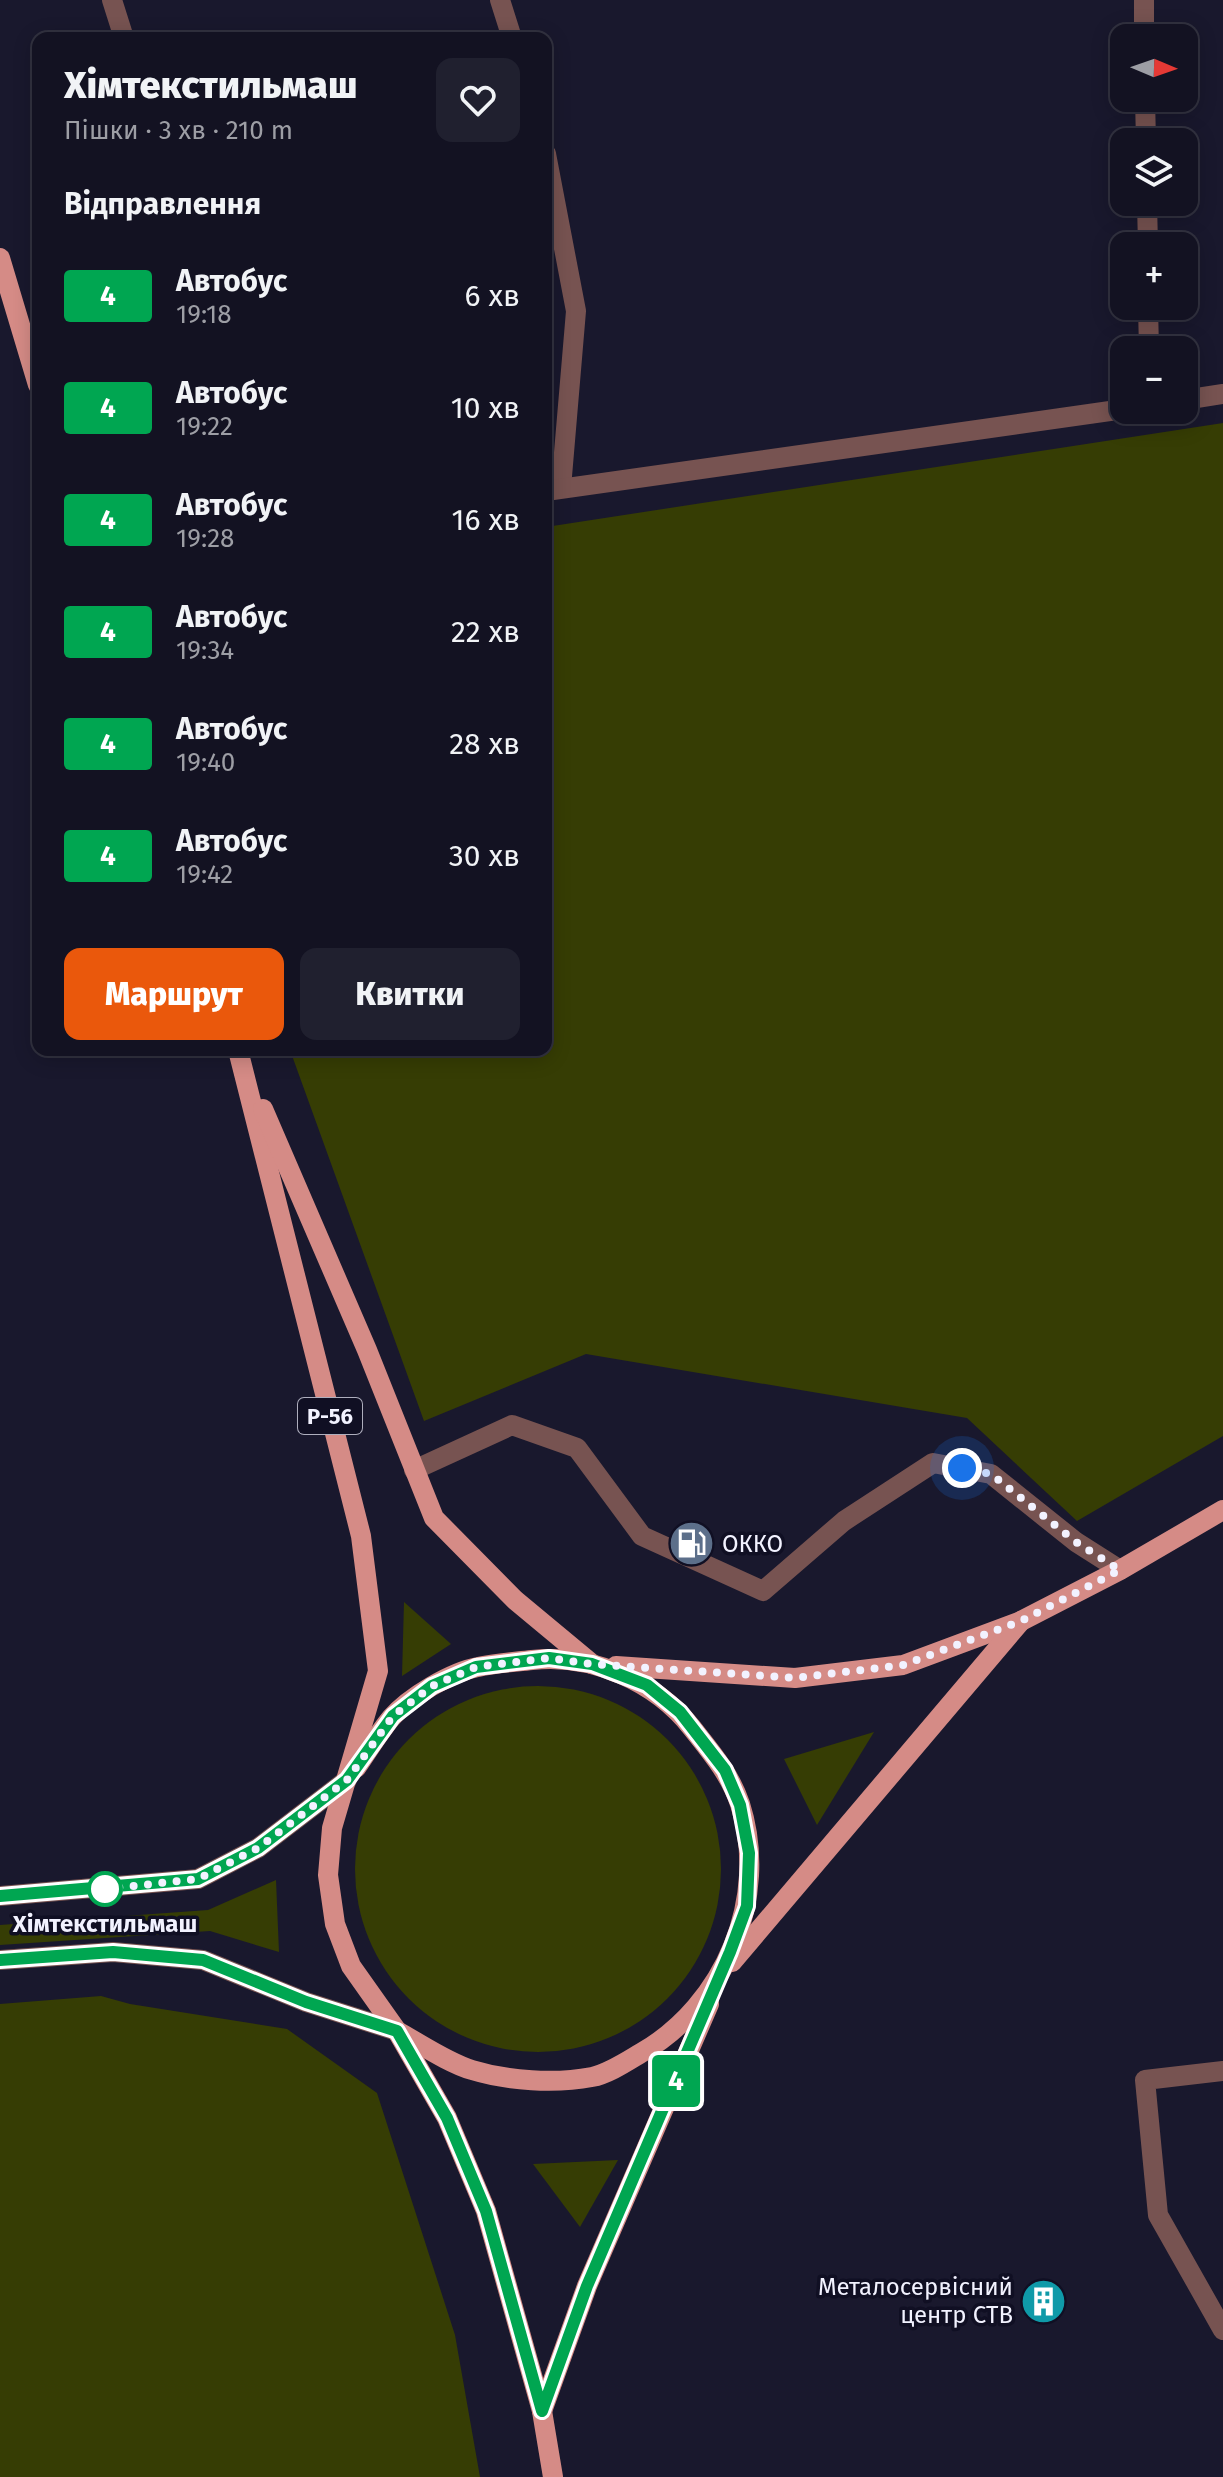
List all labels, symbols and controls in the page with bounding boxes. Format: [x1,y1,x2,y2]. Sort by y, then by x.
north arrow [1110,24,1198,112]
map controls [1110,24,1198,424]
button: heart [436,58,520,142]
text: Хімтекстильмаш [64,62,357,108]
text: Пішки · 3 хв · 210 m [64,115,293,146]
button: layers [1110,128,1198,216]
text: Відправлення [64,186,261,222]
button: + [1110,232,1198,320]
text: Автобус [176,263,287,299]
text: 6 хв [465,278,520,314]
text: 4 [100,279,116,312]
text: 19:18 [176,299,232,330]
button: − [1110,336,1198,424]
text: Автобус [176,375,287,411]
text: 10 хв [451,390,520,426]
text: 4 [100,391,116,424]
text: 19:22 [176,411,233,442]
text: Автобус [176,487,287,523]
text: 16 хв [452,502,520,538]
text: 4 [100,503,116,536]
text: 19:28 [176,523,234,554]
text: Автобус [176,599,287,635]
text: 22 хв [451,614,520,650]
text: 4 [100,615,116,648]
text: 19:34 [176,635,234,666]
text: Автобус [176,711,287,747]
text: 28 хв [449,726,520,762]
text: 4 [100,727,116,760]
text: 19:40 [176,747,235,778]
text: Автобус [176,823,287,859]
text: 30 хв [449,838,520,874]
text: 4 [100,839,116,872]
text: 19:42 [176,859,233,890]
button: Маршрут [64,948,284,1040]
button: Квитки [300,948,520,1040]
road number: Р-56 [298,1398,362,1434]
your location [942,1448,982,1488]
fuel station icon: ОККО [667,1520,715,1568]
place label: ОККО [722,1530,783,1558]
marker: Хімтекстильмаш [88,1872,122,1906]
place label: Хімтекстильмаш [12,1910,197,1938]
line badge: 4 [650,2055,702,2107]
text: 4 [668,2064,684,2097]
place label: Металосервісний центр СТВ [818,2273,1013,2329]
building icon: Металосервісний центр СТВ [1020,2277,1068,2325]

